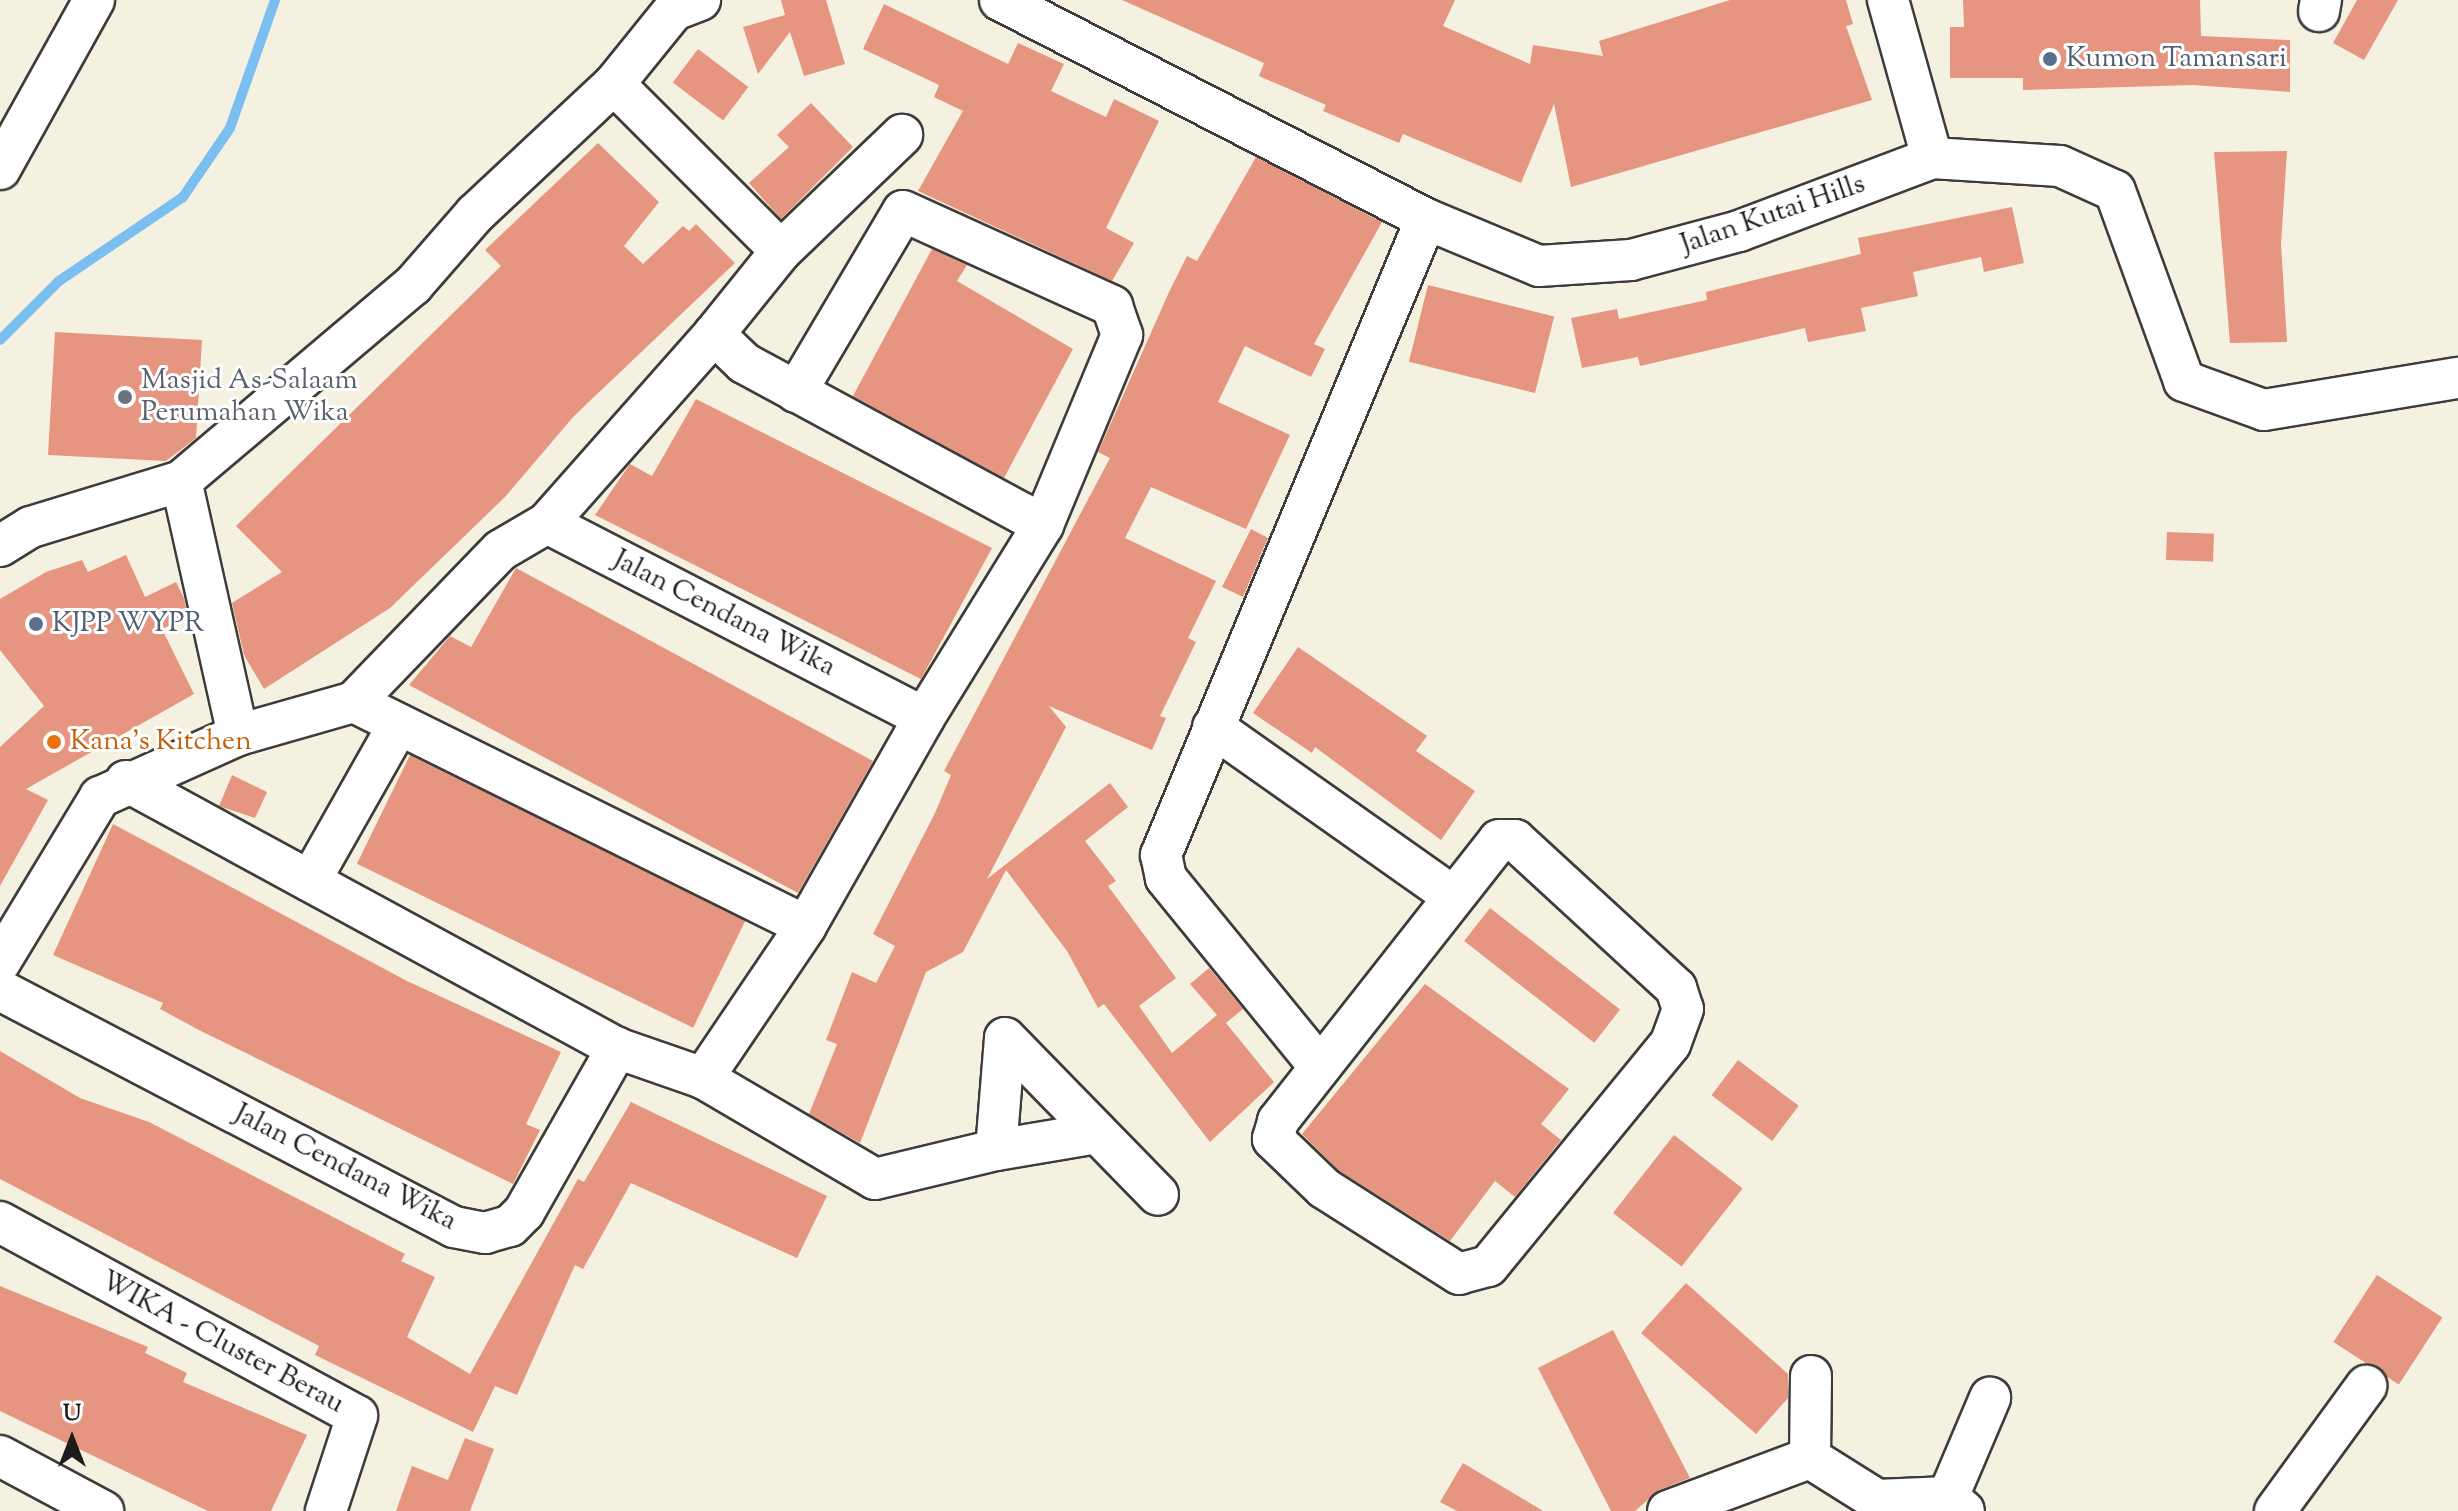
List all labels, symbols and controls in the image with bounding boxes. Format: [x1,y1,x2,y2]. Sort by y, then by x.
place label: Kumon Tamansari [2066,42,2287,76]
marker: Kumon Tamansari [2041,50,2059,68]
street label: Jalan Kutai Hills [1676,168,1870,262]
place label: Masjid As-Salaam Perumahan Wika [141,364,358,430]
marker: Masjid As-Salaam Perumahan Wika [116,388,134,406]
street label: Jalan Cendana Wika [607,543,841,685]
place label: KJPP WYPR [52,607,204,641]
marker: KJPP WYPR [27,615,45,633]
place label: Kana's Kitchen [70,725,252,759]
marker: Kana's Kitchen [45,733,63,751]
street label: Jalan Cendana Wika [228,1097,462,1239]
street label: WIKA - Cluster Berau [95,1265,349,1421]
north arrow [32,1399,112,1479]
text: U [63,1399,81,1431]

